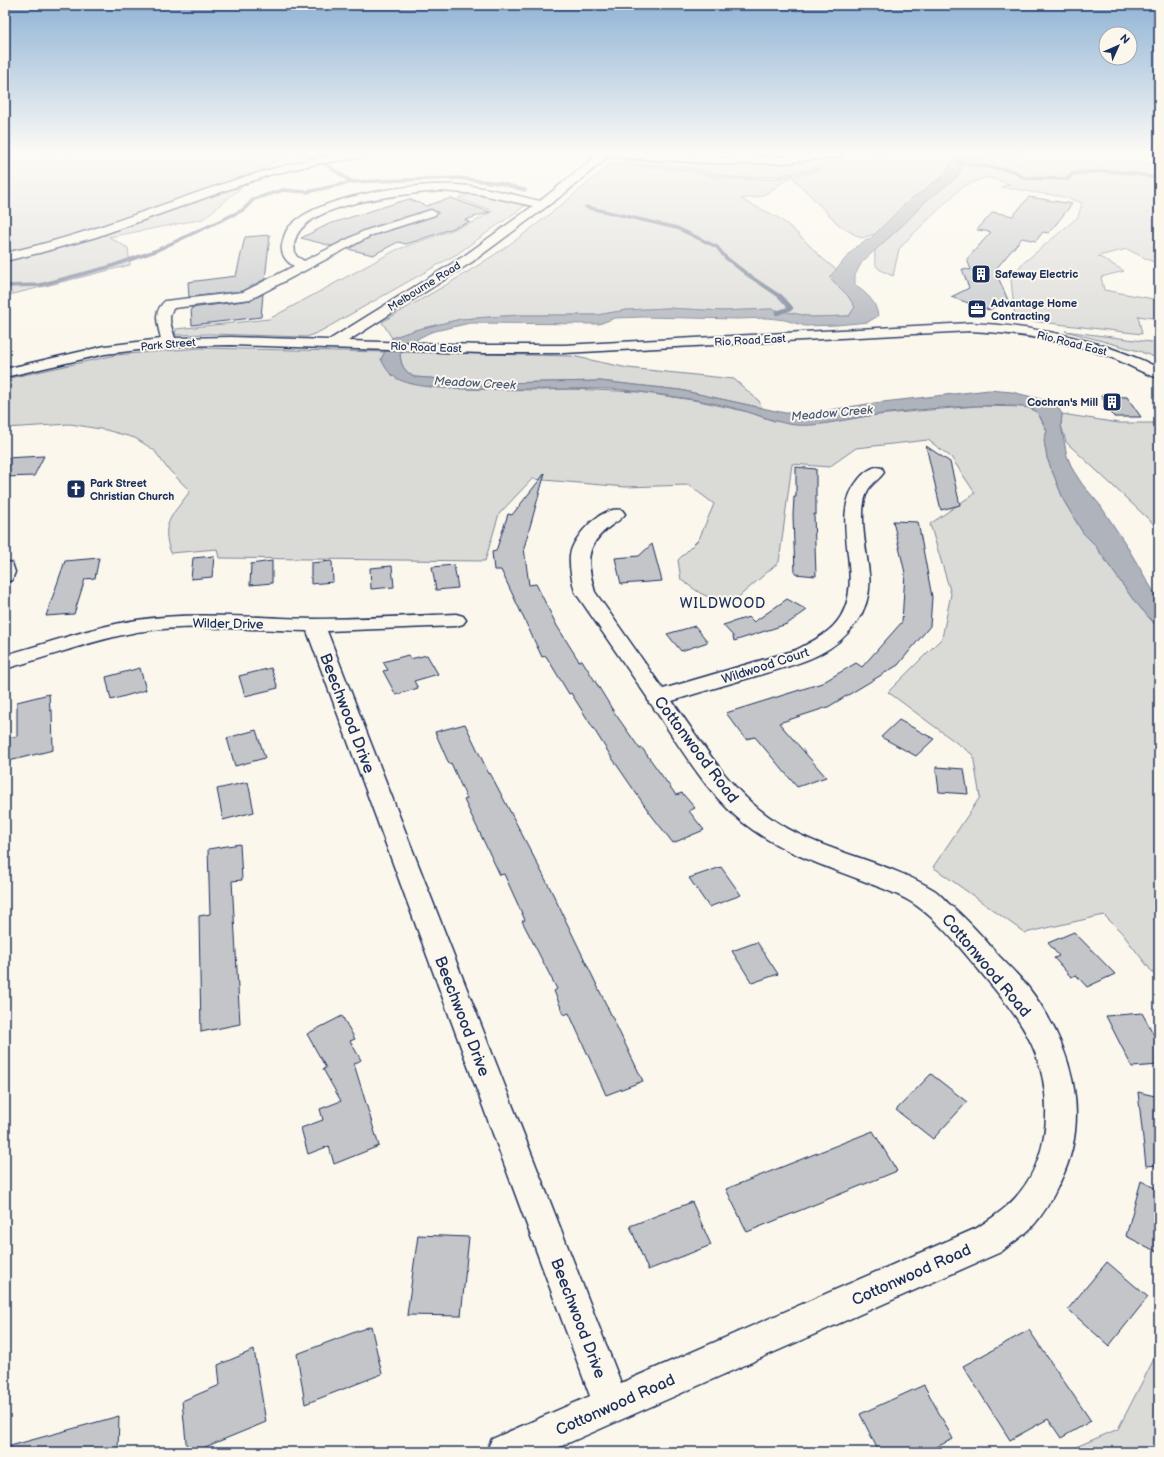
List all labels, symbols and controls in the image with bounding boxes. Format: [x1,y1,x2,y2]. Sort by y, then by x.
north arrow [1098,26,1138,66]
text: N [1117,32,1132,47]
street label: Melbourne Road [386,259,463,314]
building icon: Safeway Electric [970,263,992,285]
place label: Safeway Electric [995,268,1078,281]
place label: Advantage Home Contracting [990,297,1077,323]
office icon: Advantage Home Contracting [966,298,988,320]
street label: Rio Road East [1036,329,1109,359]
street label: Rio Road East [714,332,787,349]
street label: Park Street [140,336,197,353]
street label: Rio Road East [390,340,463,355]
water label: Meadow Creek [434,374,517,393]
building icon: Cochran's Mill [1101,391,1123,413]
place label: Cochran's Mill [1027,396,1098,409]
water label: Meadow Creek [791,402,875,425]
place label: Park Street Christian Church [90,477,174,503]
church icon: Park Street Christian Church [65,478,87,500]
district label: WILDWOOD [680,595,766,612]
street label: Wilder Drive [192,615,264,633]
street label: Wildwood Court [720,644,811,688]
street label: Beechwood Drive [315,651,378,777]
street label: Cottonwood Road [650,693,742,807]
street label: Cottonwood Road [937,911,1034,1021]
street label: Beechwood Drive [430,954,493,1080]
street label: Cottonwood Road [849,1241,974,1310]
street label: Beechwood Drive [546,1256,609,1382]
street label: Cottonwood Road [553,1371,678,1440]

